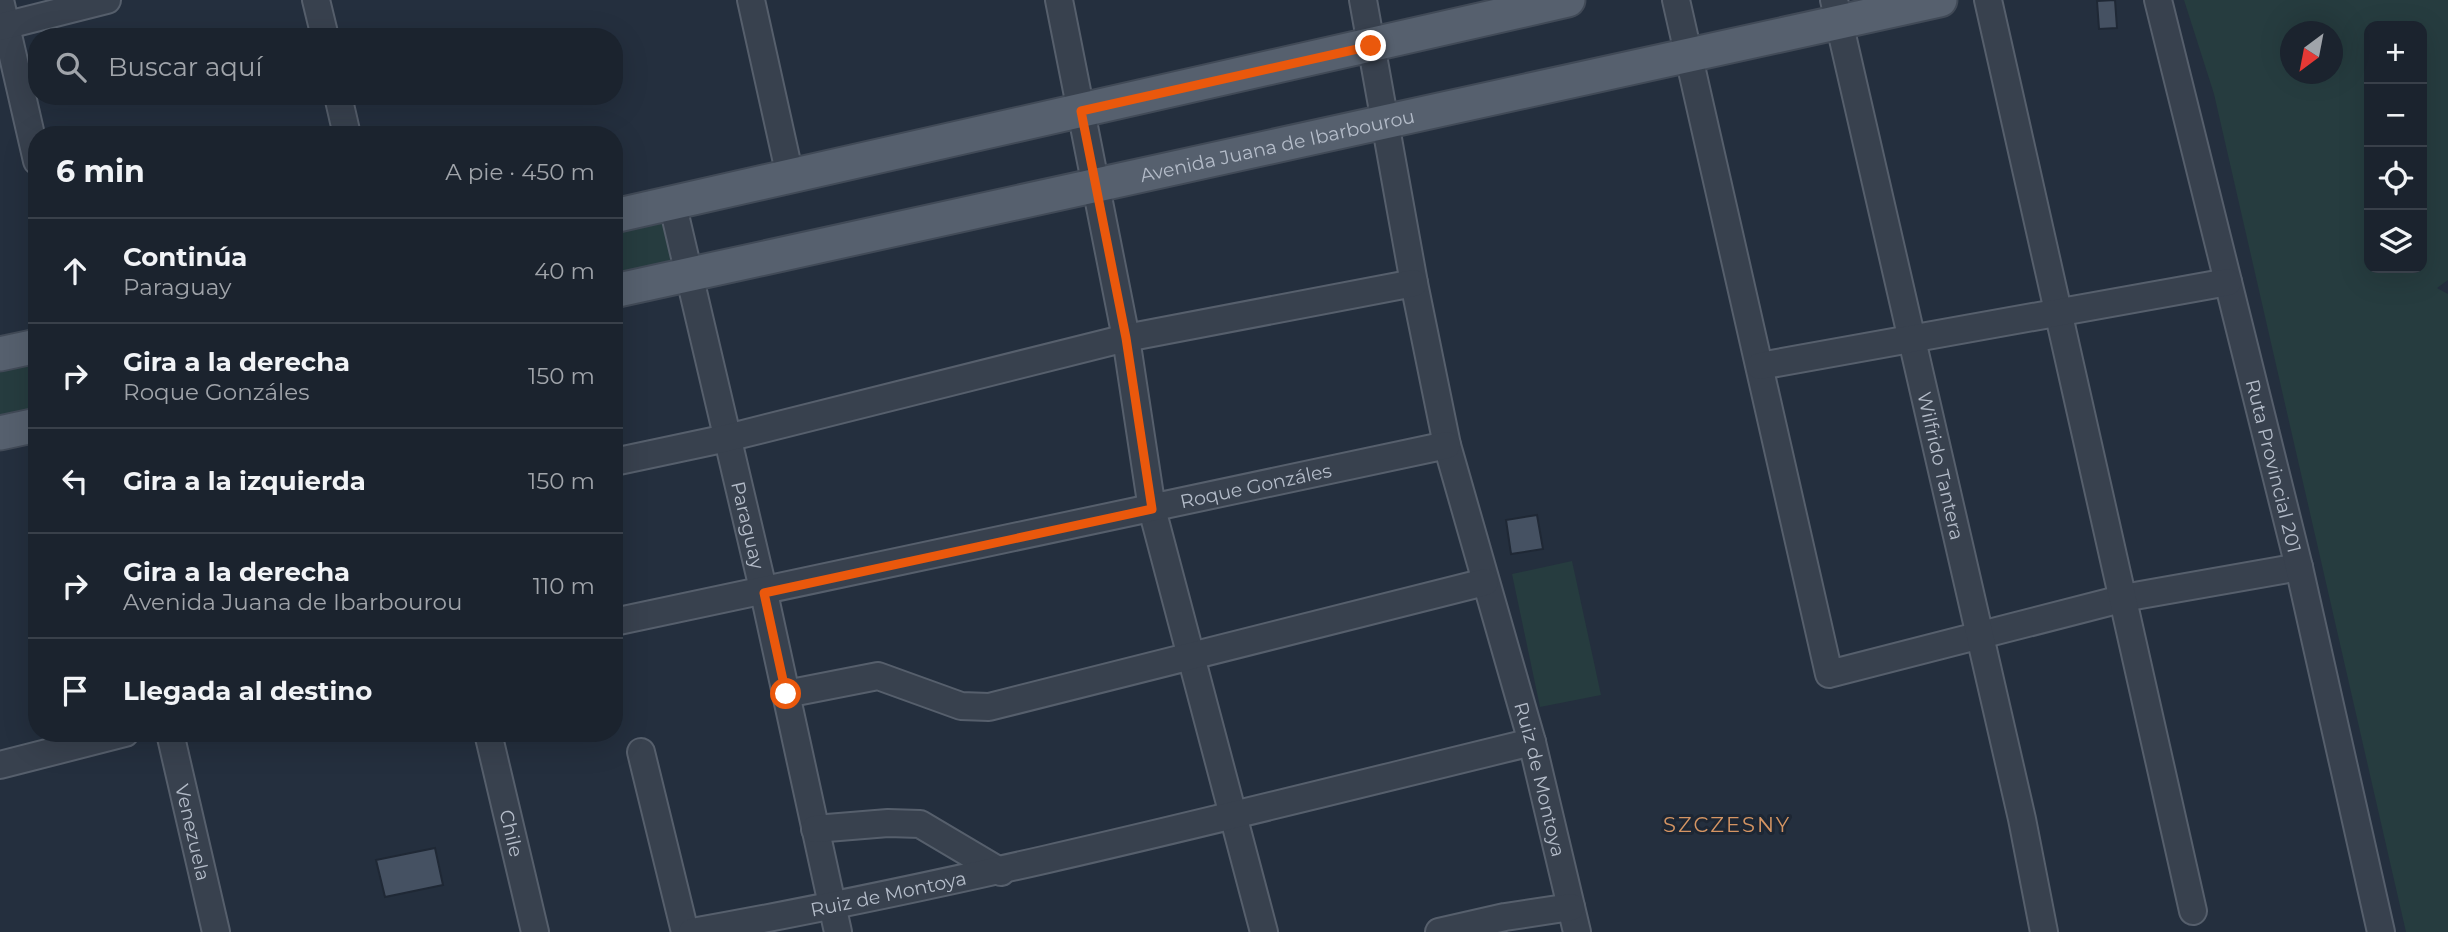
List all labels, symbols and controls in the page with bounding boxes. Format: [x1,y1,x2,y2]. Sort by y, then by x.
north arrow [2280,21,2343,84]
map controls [2364,21,2427,273]
button: + [2364,21,2427,84]
search box [28,28,623,105]
route end [1355,30,1386,61]
icon: search [52,48,90,86]
text: Buscar aquí [108,51,262,83]
button: − [2364,84,2427,147]
street label: Avenida Juana de Ibarbourou [1138,104,1417,187]
button: locate [2364,147,2427,210]
text: 6 min [56,153,145,190]
text: A pie · 450 m [445,158,595,186]
button: layers [2364,210,2427,273]
text: Continúa [123,241,247,273]
icon: ahead [56,252,94,290]
text: 40 m [534,257,595,285]
text: Paraguay [123,273,231,301]
text: Gira a la derecha [123,346,350,378]
icon: right [56,357,94,395]
text: 150 m [528,362,595,390]
street label: Ruta Provincial 201 [2241,377,2306,555]
text: Roque Gonzáles [123,378,309,406]
street label: Wilfrido Tantera [1913,390,1969,542]
street label: Roque Gonzáles [1178,458,1333,513]
icon: left [56,462,94,500]
text: Gira a la izquierda [123,465,366,497]
text: 150 m [528,467,595,495]
street label: Paraguay [727,479,770,572]
text: Gira a la derecha [123,556,350,588]
icon: right [56,567,94,605]
text: 110 m [533,572,595,600]
text: Avenida Juana de Ibarbourou [123,588,462,616]
icon: arrive [56,672,94,710]
text: Llegada al destino [123,675,372,707]
route start [770,678,801,709]
street label: Ruiz de Montoya [1510,699,1570,859]
street label: Venezuela [171,782,215,883]
street label: Chile [495,807,528,859]
district label: SZCZESNY [1663,812,1791,837]
street label: Ruiz de Montoya [808,866,968,921]

